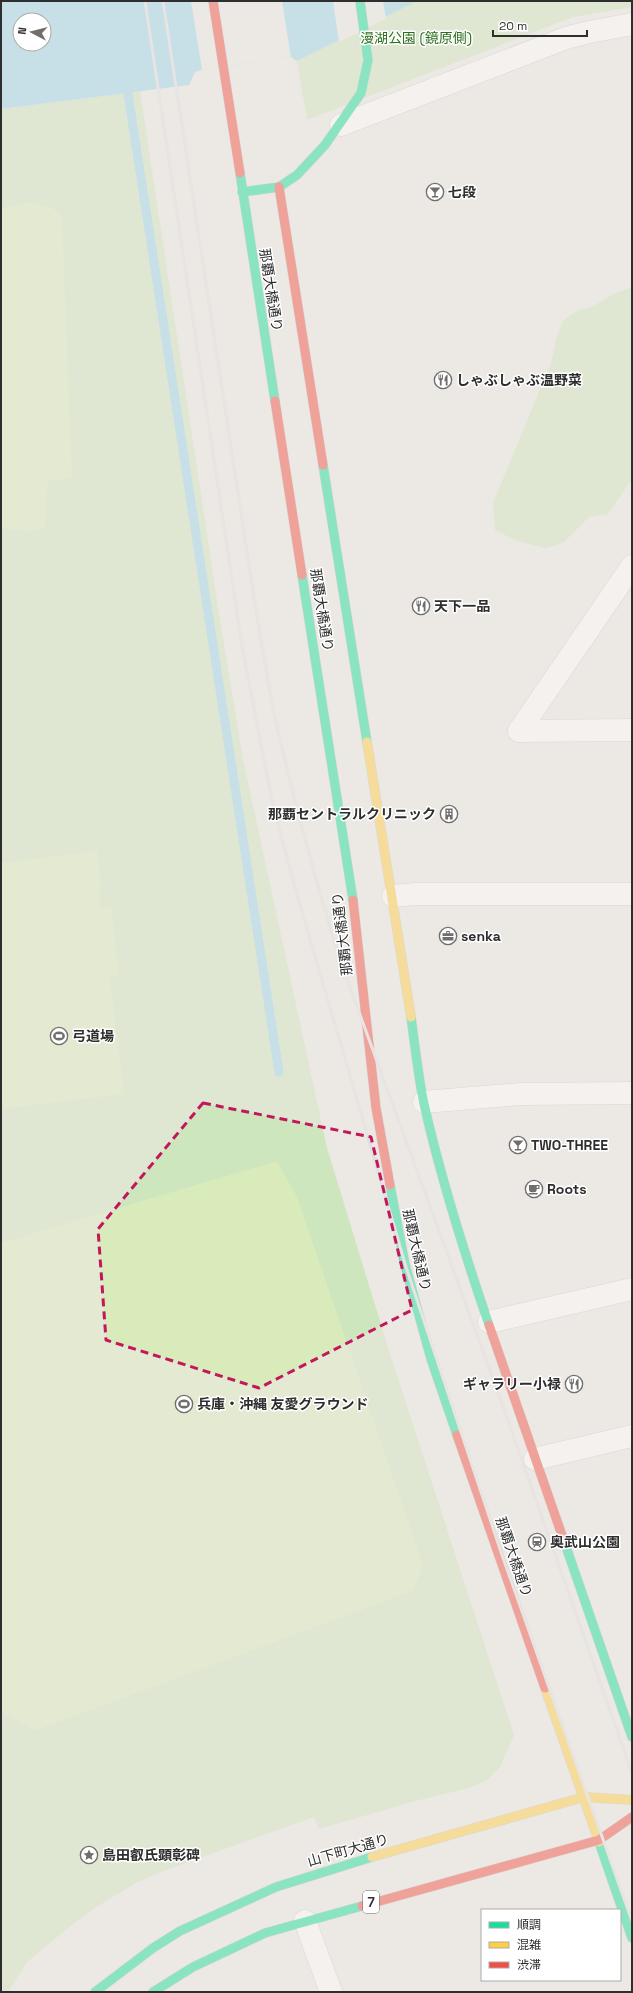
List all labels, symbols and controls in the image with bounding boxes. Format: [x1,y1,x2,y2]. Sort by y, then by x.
north arrow [12,12,52,52]
scale bar [493,12,587,38]
text: 20 m [499,18,527,34]
text: N [15,26,29,35]
park label: 漫湖公園 (鏡原側) [360,29,472,47]
bar icon: 七段 [425,182,445,202]
place label: 七段 [448,183,476,201]
street label: 那覇大橋通り [256,247,286,333]
restaurant icon: しゃぶしゃぶ温野菜 [433,370,453,390]
place label: しゃぶしゃぶ温野菜 [456,371,582,389]
street label: 那覇大橋通り [307,567,337,653]
restaurant icon: 天下一品 [411,596,431,616]
place label: 天下一品 [434,597,490,615]
building icon: 那覇セントラルクリニック [439,804,459,824]
place label: 那覇セントラルクリニック [268,805,436,823]
street label: 那覇大橋通り [328,891,356,977]
office icon: senka [438,926,458,946]
place label: senka [461,927,501,945]
sports icon: 弓道場 [49,1026,69,1046]
place label: 弓道場 [72,1027,114,1045]
bar icon: TWO-THREE [508,1135,528,1155]
place label: TWO-THREE [531,1136,608,1154]
cafe icon: Roots [524,1179,544,1199]
place label: Roots [547,1180,586,1198]
street label: 那覇大橋通り [399,1207,435,1293]
restaurant icon: ギャラリー小禄 [564,1374,584,1394]
place label: ギャラリー小禄 [463,1375,561,1393]
sports icon: 兵庫・沖縄 友愛グラウンド [174,1394,194,1414]
place label: 兵庫・沖縄 友愛グラウンド [197,1395,369,1413]
street label: 那覇大橋通り [492,1514,536,1600]
station icon: 奥武山公園 [527,1532,547,1552]
place label: 奥武山公園 [550,1533,620,1551]
street label: 山下町大通り [305,1830,391,1870]
place icon: 島田叡氏顕彰碑 [79,1845,99,1865]
place label: 島田叡氏顕彰碑 [102,1846,200,1864]
road number: 7 [363,1891,379,1913]
legend [481,1909,621,1981]
text: 順調 [517,1917,541,1933]
text: 混雑 [517,1937,541,1953]
text: 渋滞 [517,1957,541,1973]

